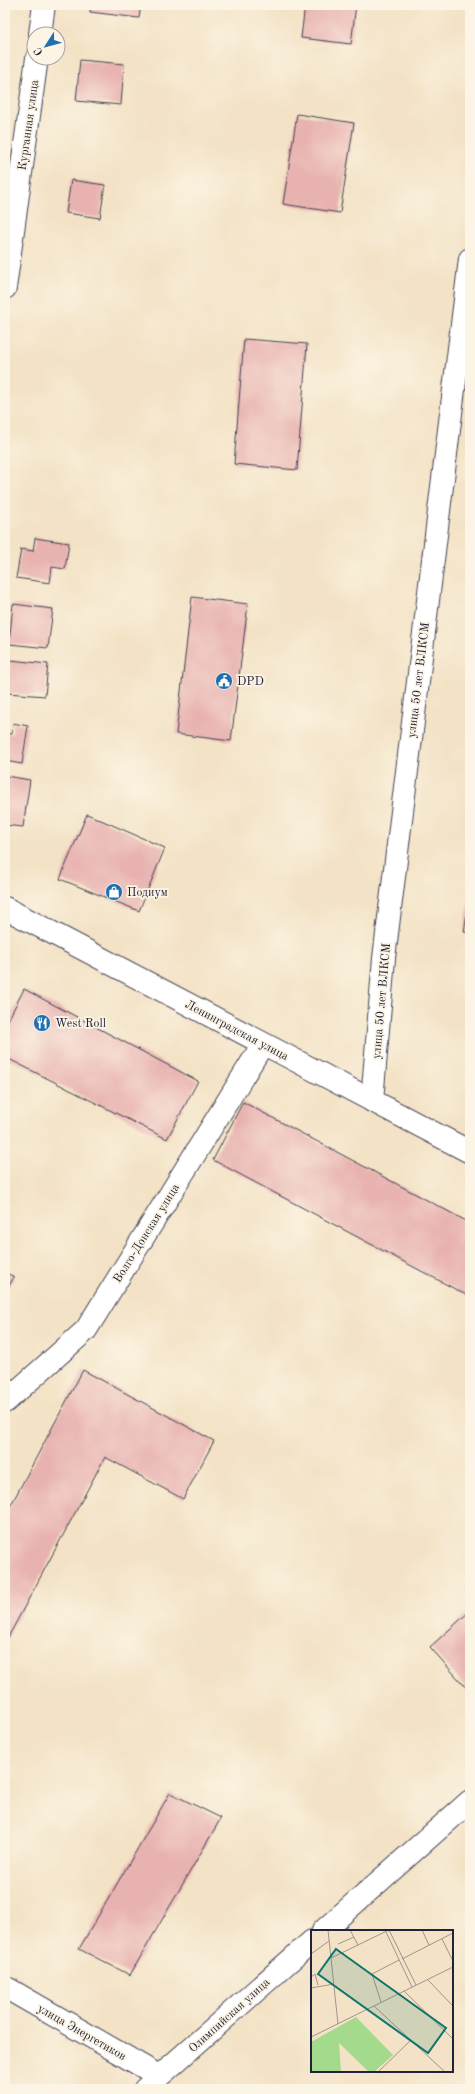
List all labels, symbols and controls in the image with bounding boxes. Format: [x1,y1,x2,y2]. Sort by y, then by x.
north arrow [26,26,66,66]
text: С [33,45,46,57]
street label: Курганная улица [17,79,41,171]
street label: улица 50 лет ВЛКСМ [405,622,432,739]
public building icon: DPD [214,671,234,691]
place label: DPD [237,676,264,688]
shop icon: Подиум [104,882,124,902]
place label: Подиум [127,887,168,899]
street label: улица 50 лет ВЛКСМ [370,943,393,1060]
street label: Ленинградская улица [183,999,290,1063]
restaurant icon: West Roll [32,1013,52,1033]
place label: West Roll [55,1018,106,1030]
street label: Волго-Донская улица [112,1182,182,1285]
inset map [311,1930,453,2072]
street label: Олимпийская улица [187,1976,273,2055]
street label: улица Энергетиков [35,2003,128,2063]

